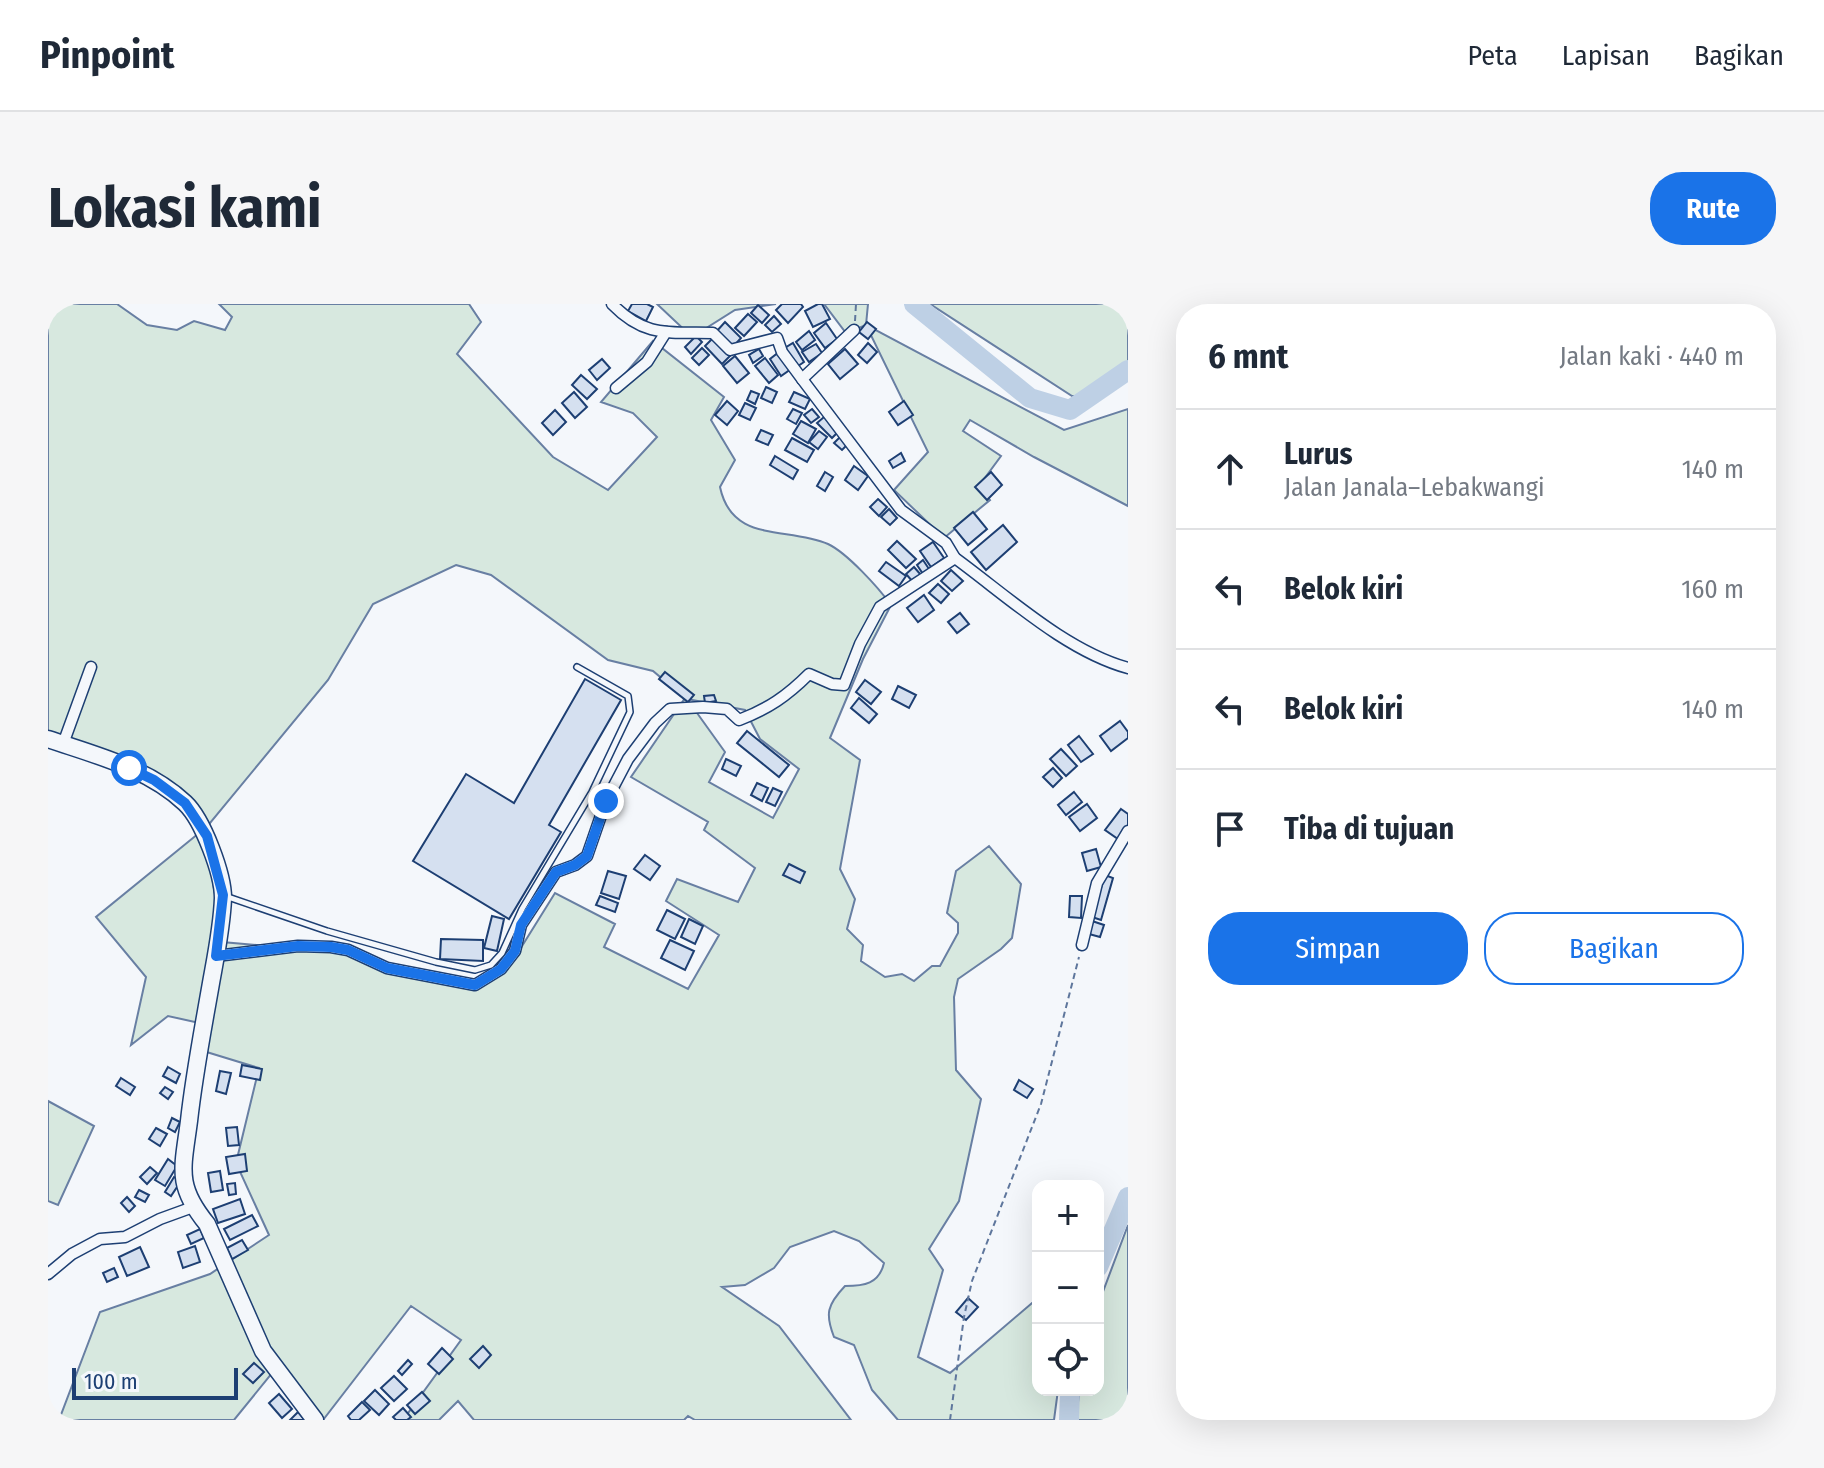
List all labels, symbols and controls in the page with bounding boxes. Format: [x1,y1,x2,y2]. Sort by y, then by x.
text: Pinpoint [40,32,174,78]
text: Peta [1467,39,1518,72]
text: Lapisan [1562,39,1650,72]
text: Bagikan [1694,39,1784,72]
button: Rute [1650,172,1776,245]
text: Lokasi kami [48,175,321,242]
text: 6 mnt [1208,336,1289,377]
text: Jalan kaki · 440 m [1559,341,1744,372]
text: Lurus [1284,436,1353,472]
icon: ahead [1208,447,1252,491]
text: 140 m [1682,454,1744,485]
text: Jalan Janala–Lebakwangi [1284,472,1545,503]
icon: left [1208,567,1252,611]
text: Belok kiri [1284,571,1403,607]
text: 160 m [1681,574,1744,605]
icon: left [1208,687,1252,731]
text: Belok kiri [1284,691,1403,727]
text: 140 m [1682,694,1744,725]
route start [111,750,147,786]
route end [588,783,624,819]
icon: arrive [1208,807,1252,851]
text: Tiba di tujuan [1284,811,1454,847]
button: Simpan [1208,912,1468,985]
button: Bagikan [1484,912,1744,985]
map controls [1032,1180,1104,1396]
button: + [1032,1180,1104,1252]
button: − [1032,1252,1104,1324]
button: locate [1032,1324,1104,1396]
scale bar [72,1364,238,1400]
text: 100 m [84,1368,138,1395]

